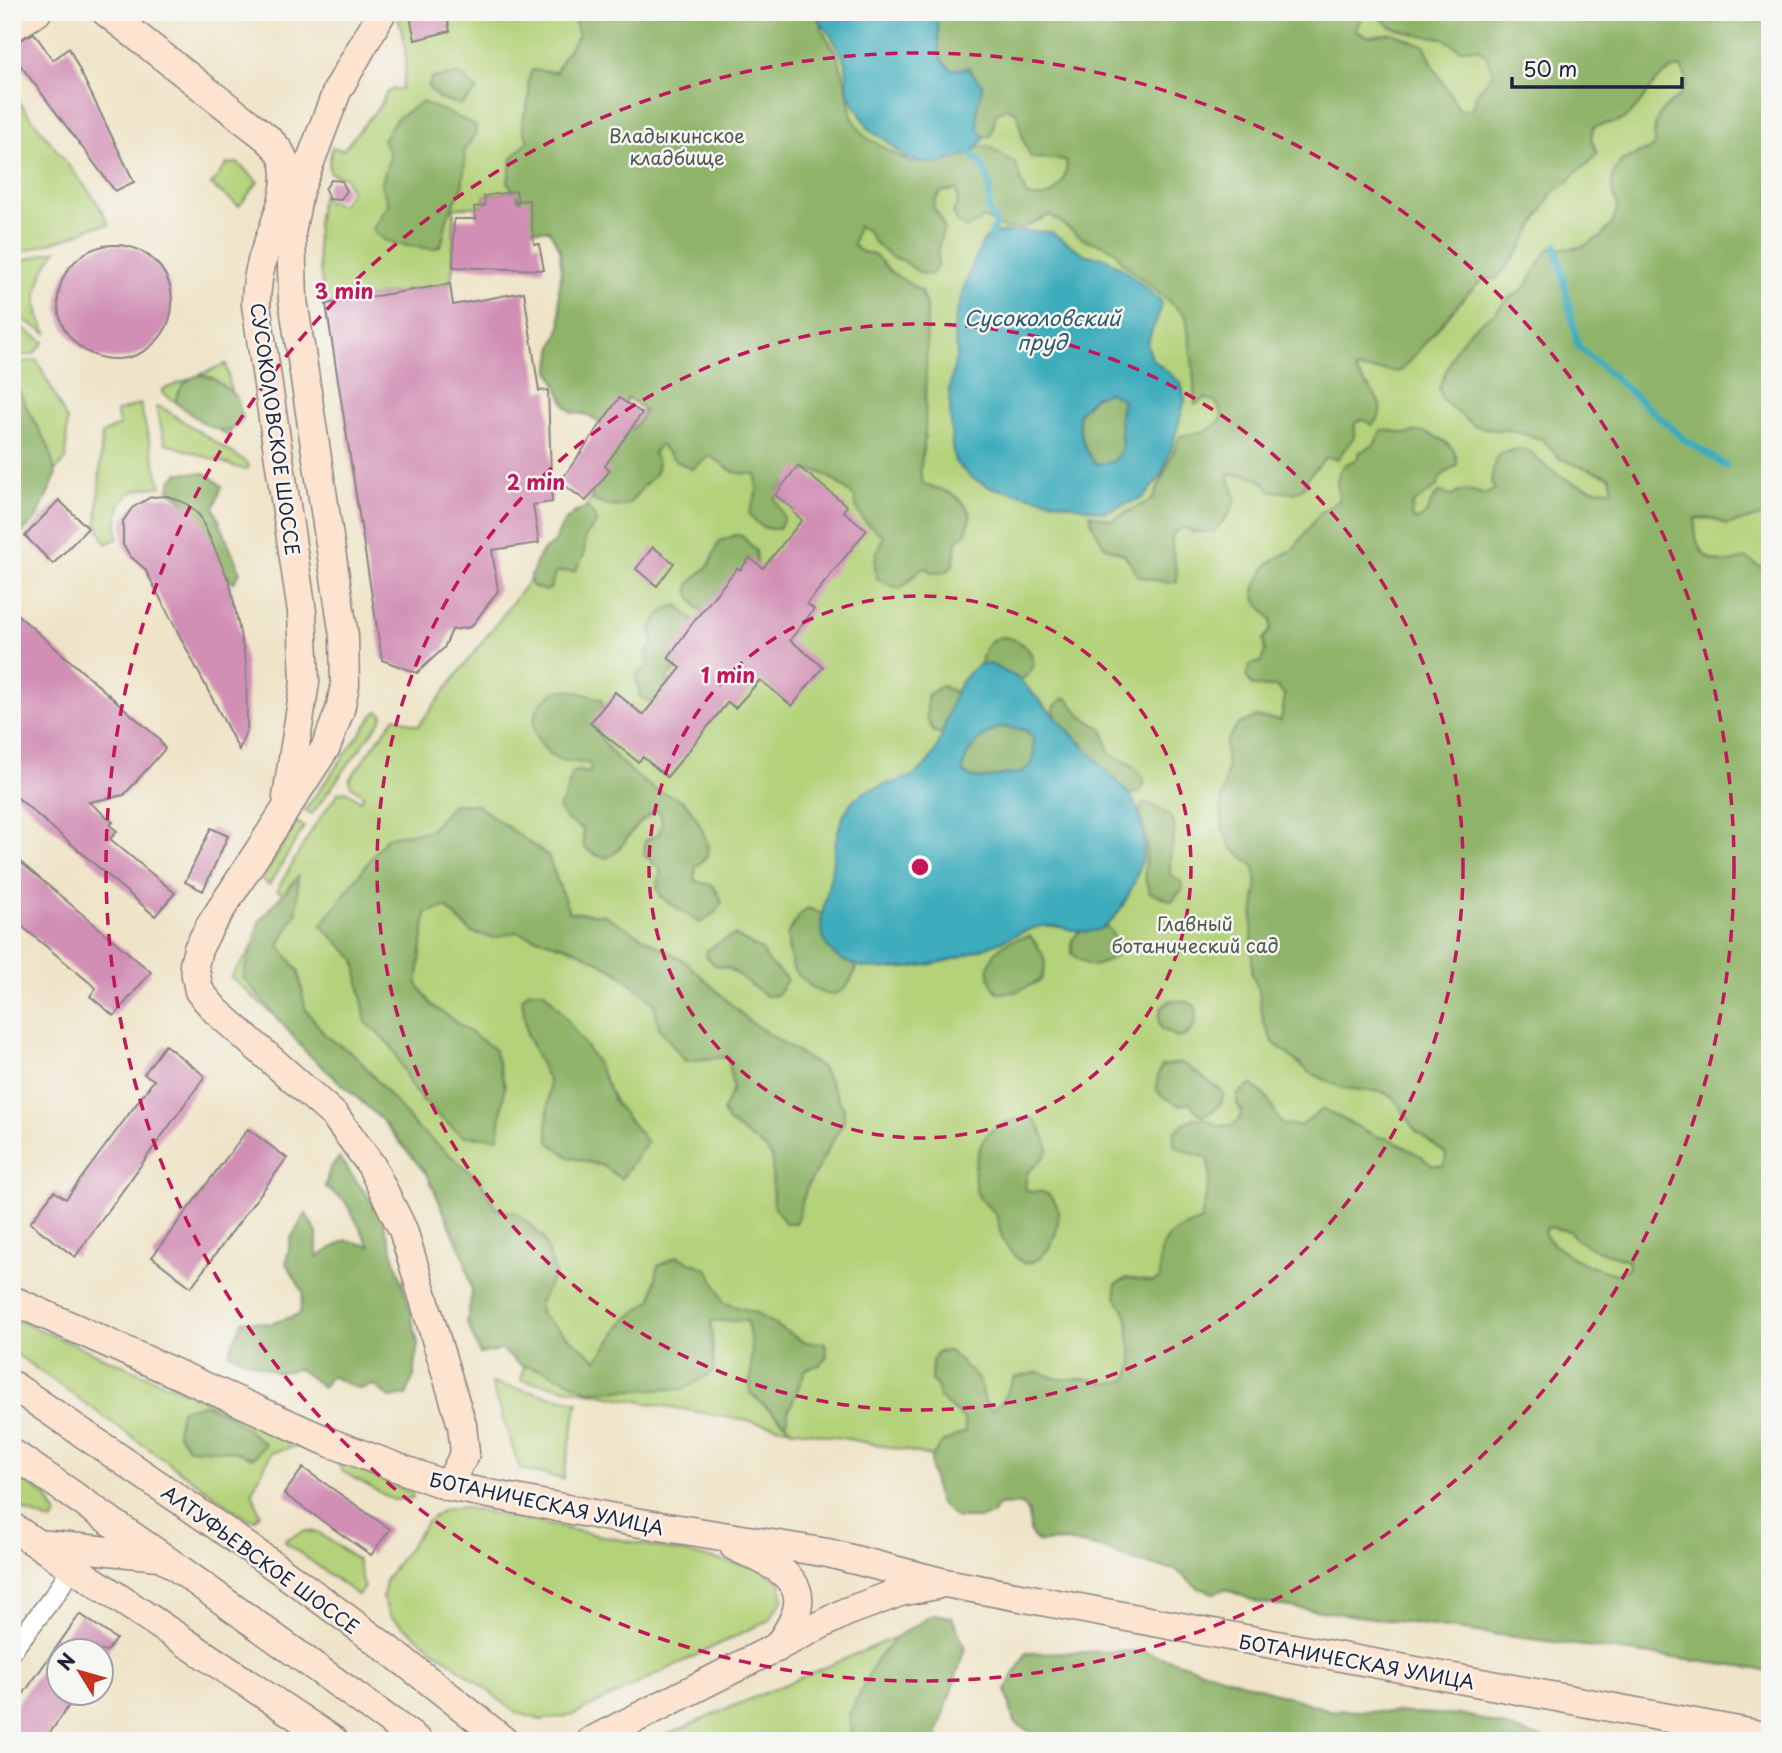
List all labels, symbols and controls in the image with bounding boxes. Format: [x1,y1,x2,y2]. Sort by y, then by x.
scale bar [1512,46,1682,90]
text: 50 m [1523,52,1577,84]
park label: Владыкинское кладбище [609,121,745,171]
text: 3 min [314,274,374,306]
street label: СУСОКОЛОВСКОЕ ШОССЕ [244,301,308,557]
water label: Сусоколовский пруд [964,301,1123,357]
text: 2 min [507,465,565,497]
text: 1 min [701,658,755,690]
centre of rings [908,855,932,879]
park label: Главный ботанический сад [1111,909,1279,959]
street label: БОТАНИЧЕСКАЯ УЛИЦА [427,1464,667,1542]
street label: АЛТУФЬЕВСКОЕ ШОССЕ [157,1478,365,1640]
street label: БОТАНИЧЕСКАЯ УЛИЦА [1237,1626,1477,1696]
north arrow [46,1638,116,1708]
text: N [50,1647,81,1676]

